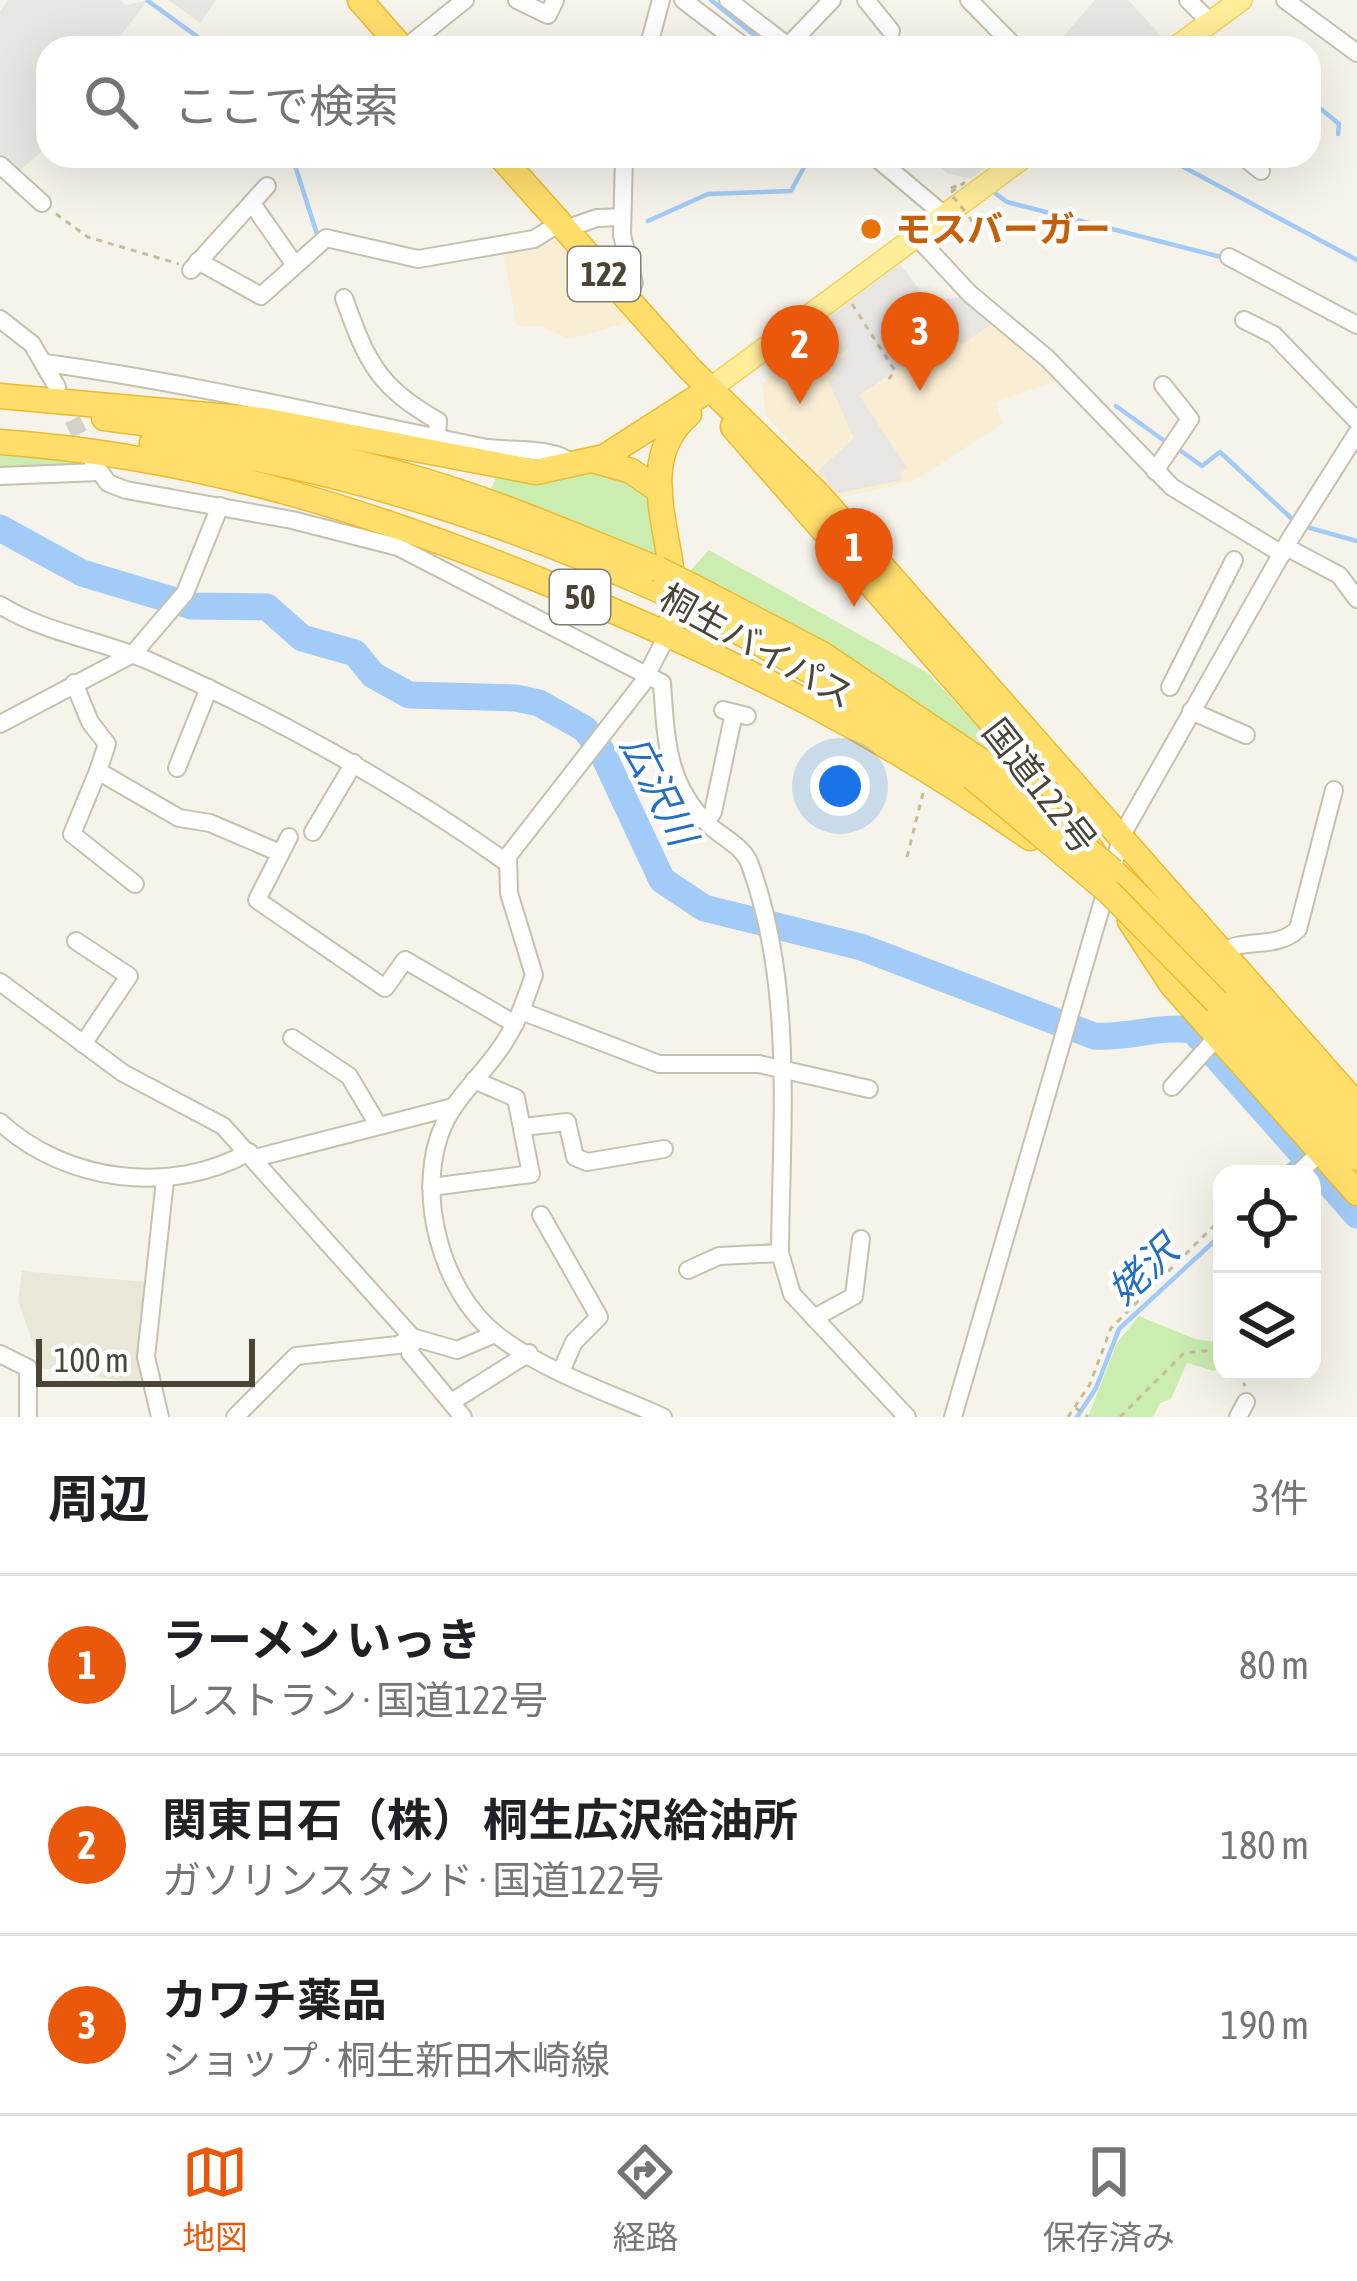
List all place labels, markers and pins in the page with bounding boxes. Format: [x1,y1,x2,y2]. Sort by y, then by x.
place label: モスバーガー [895,208,1111,250]
marker: モスバーガー [858,216,884,242]
pin: 3 [881,292,959,391]
pin: 2 [761,305,839,404]
pin: 1 [815,508,893,607]

